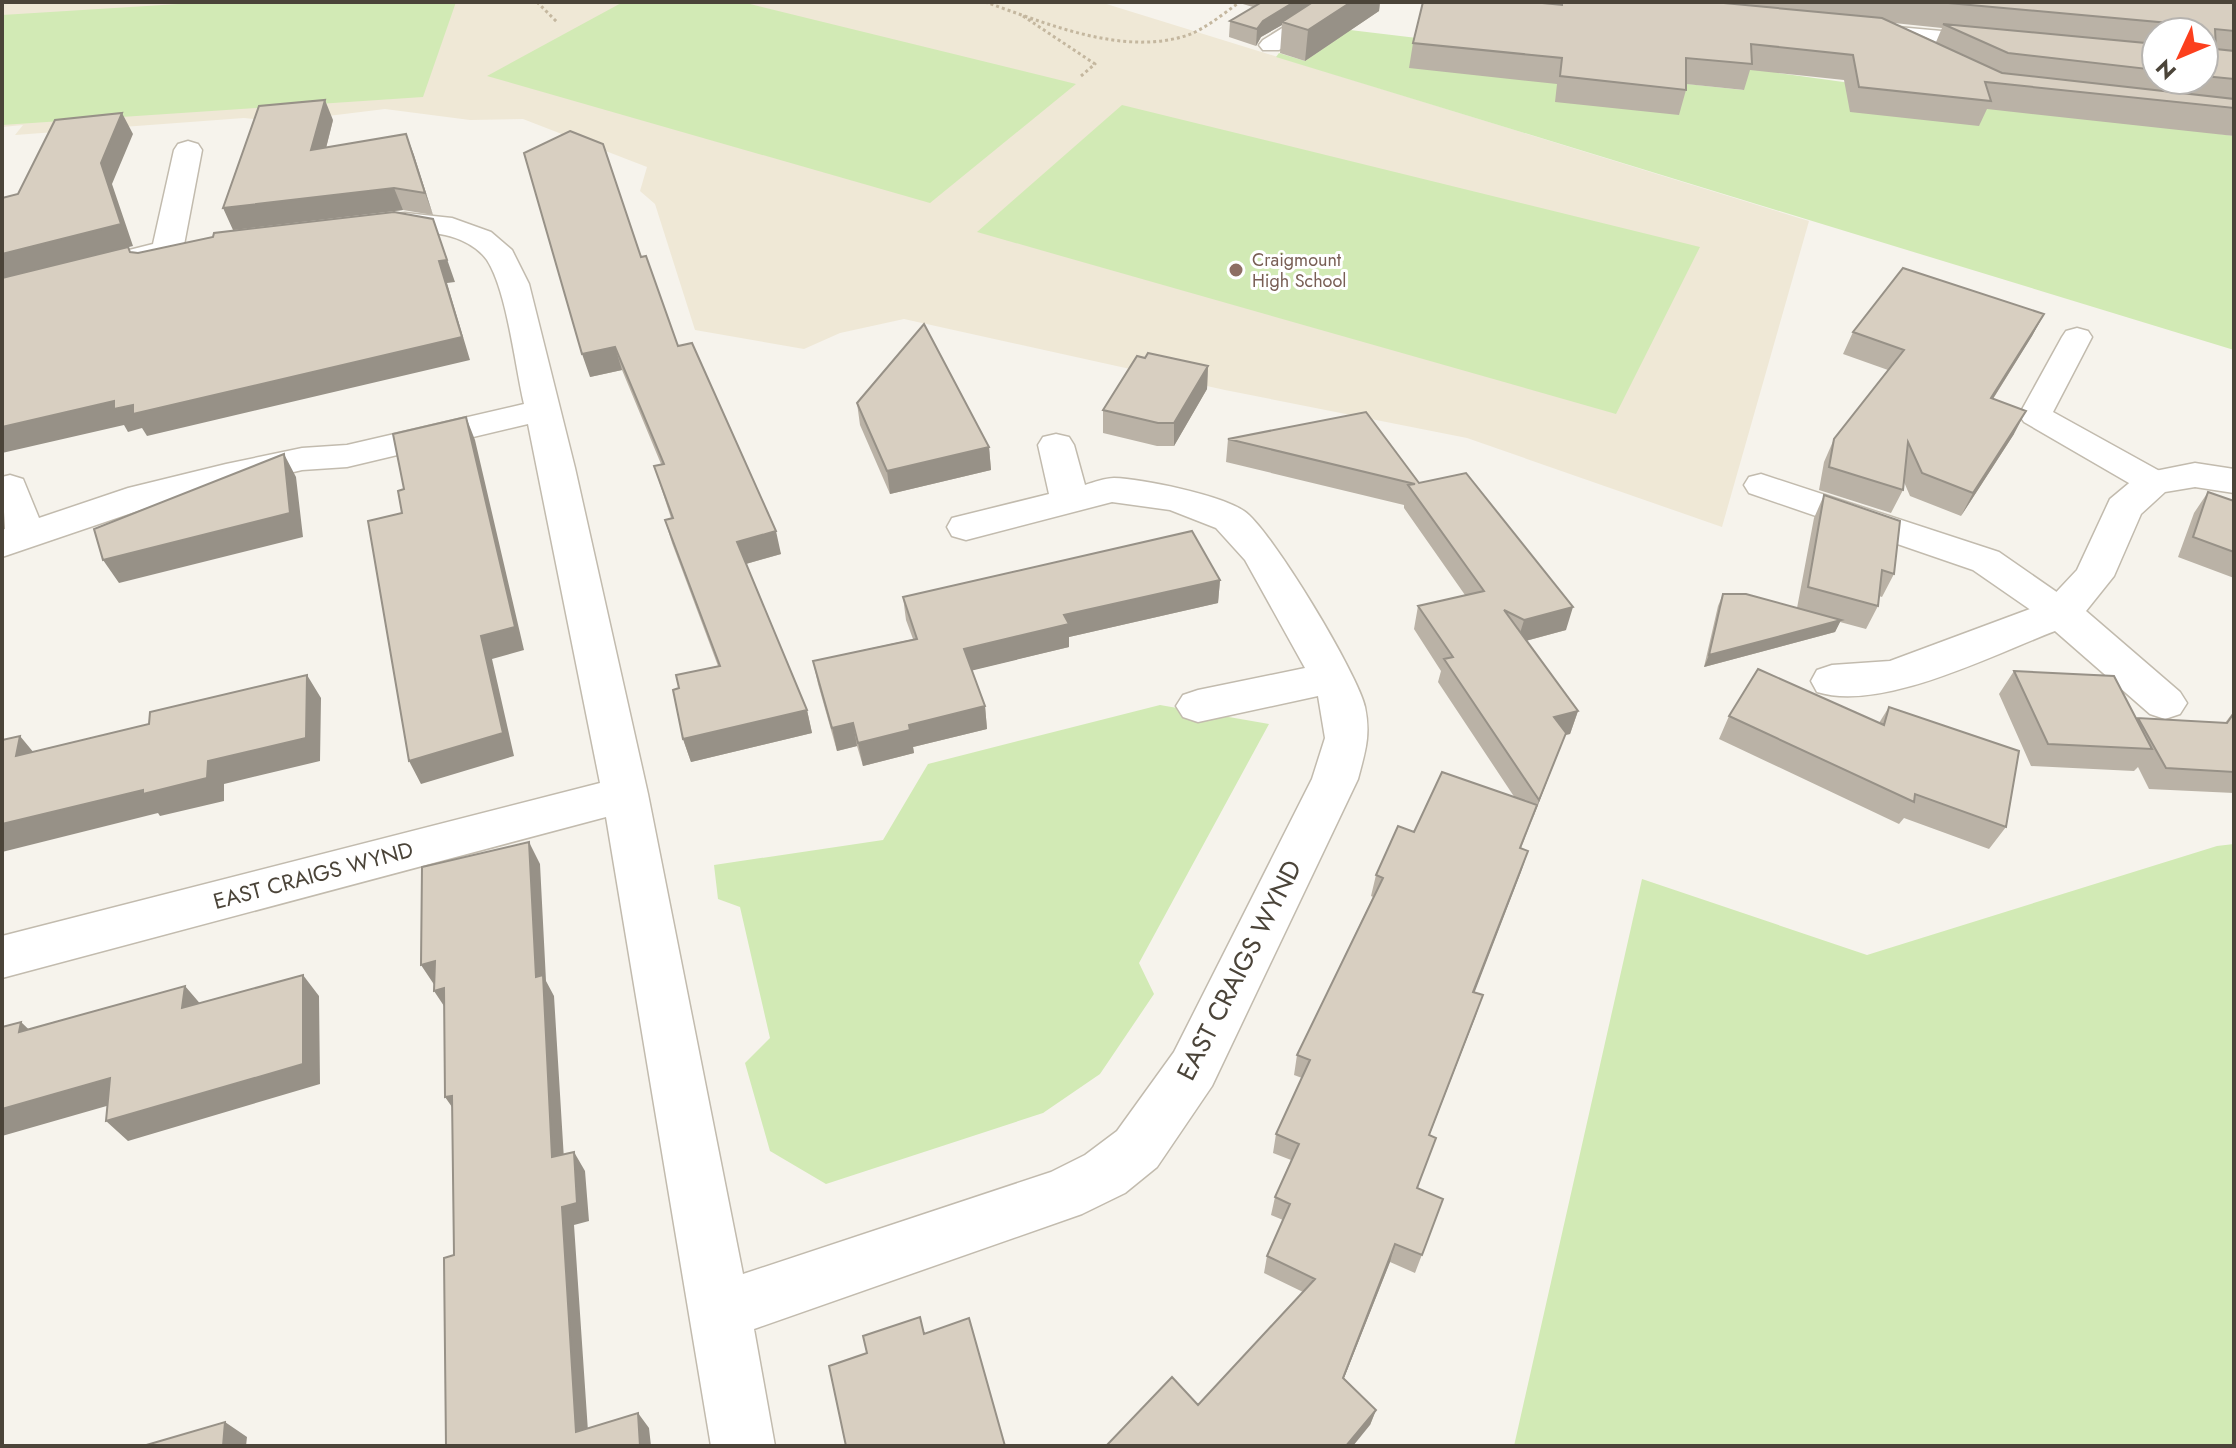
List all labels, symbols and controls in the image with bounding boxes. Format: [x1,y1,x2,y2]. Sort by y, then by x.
north arrow [2140,16,2220,96]
text: N [2148,52,2183,87]
place label: Craigmount High School [1252,247,1346,294]
marker: Craigmount High School [1227,261,1245,279]
street label: EAST CRAIGS WYND [210,833,416,917]
street label: EAST CRAIGS WYND [1167,853,1311,1087]

